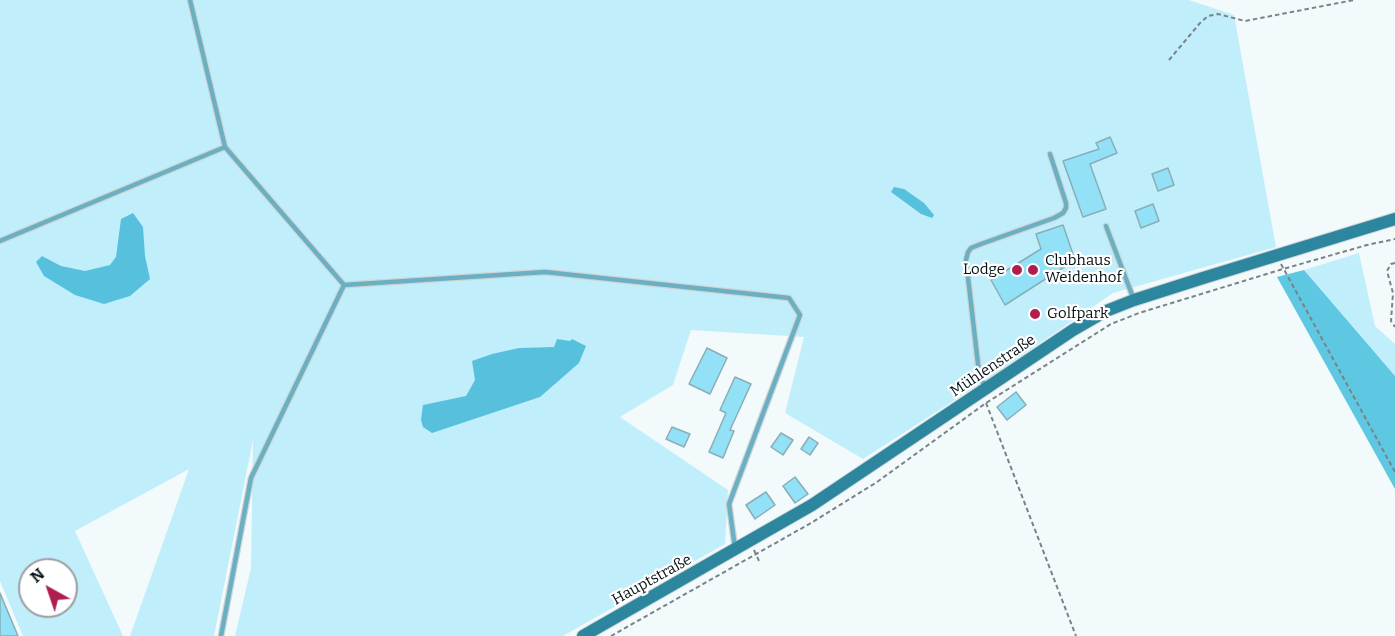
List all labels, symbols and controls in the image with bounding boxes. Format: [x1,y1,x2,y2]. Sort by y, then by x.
place label: Clubhaus Weidenhof [1045,252,1122,287]
place label: Lodge [963,261,1005,279]
marker: Lodge [1010,263,1024,277]
marker: Clubhaus Weidenhof [1026,263,1040,277]
place label: Golfpark [1047,305,1108,323]
marker: Golfpark [1028,307,1042,321]
street label: Mühlenstraße [947,331,1039,401]
street label: Hauptstraße [609,551,695,609]
north arrow [18,558,78,618]
text: N [27,564,48,587]

